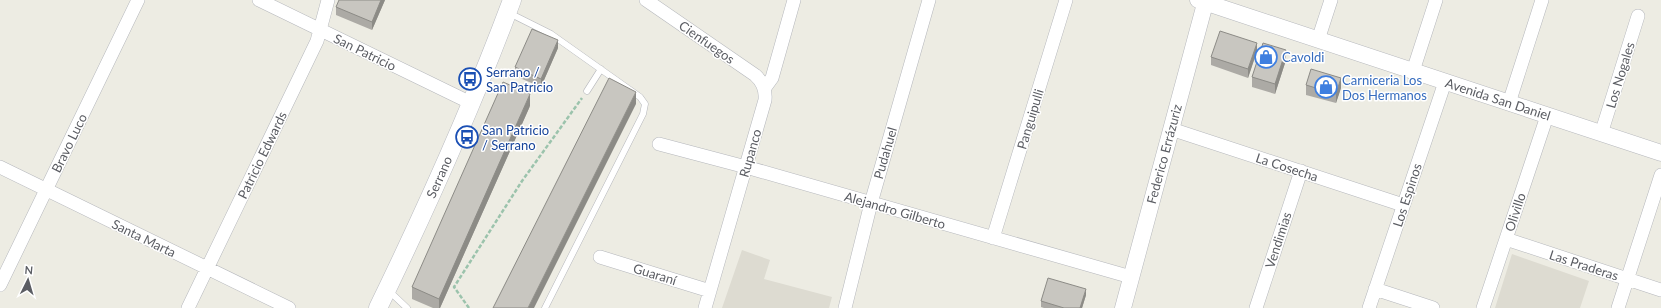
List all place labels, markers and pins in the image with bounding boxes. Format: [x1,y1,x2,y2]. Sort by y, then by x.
shop icon: Cavoldi [1253,44,1279,70]
place label: Cavoldi [1282,49,1324,65]
place label: Serrano / San Patricio [486,64,553,95]
bus stop icon: Serrano / San Patricio [457,66,483,92]
place label: Carniceria Los Dos Hermanos [1342,72,1427,103]
shop icon: Carniceria Los Dos Hermanos [1313,74,1339,100]
place label: San Patricio / Serrano [482,122,549,153]
bus stop icon: San Patricio / Serrano [454,124,480,150]

